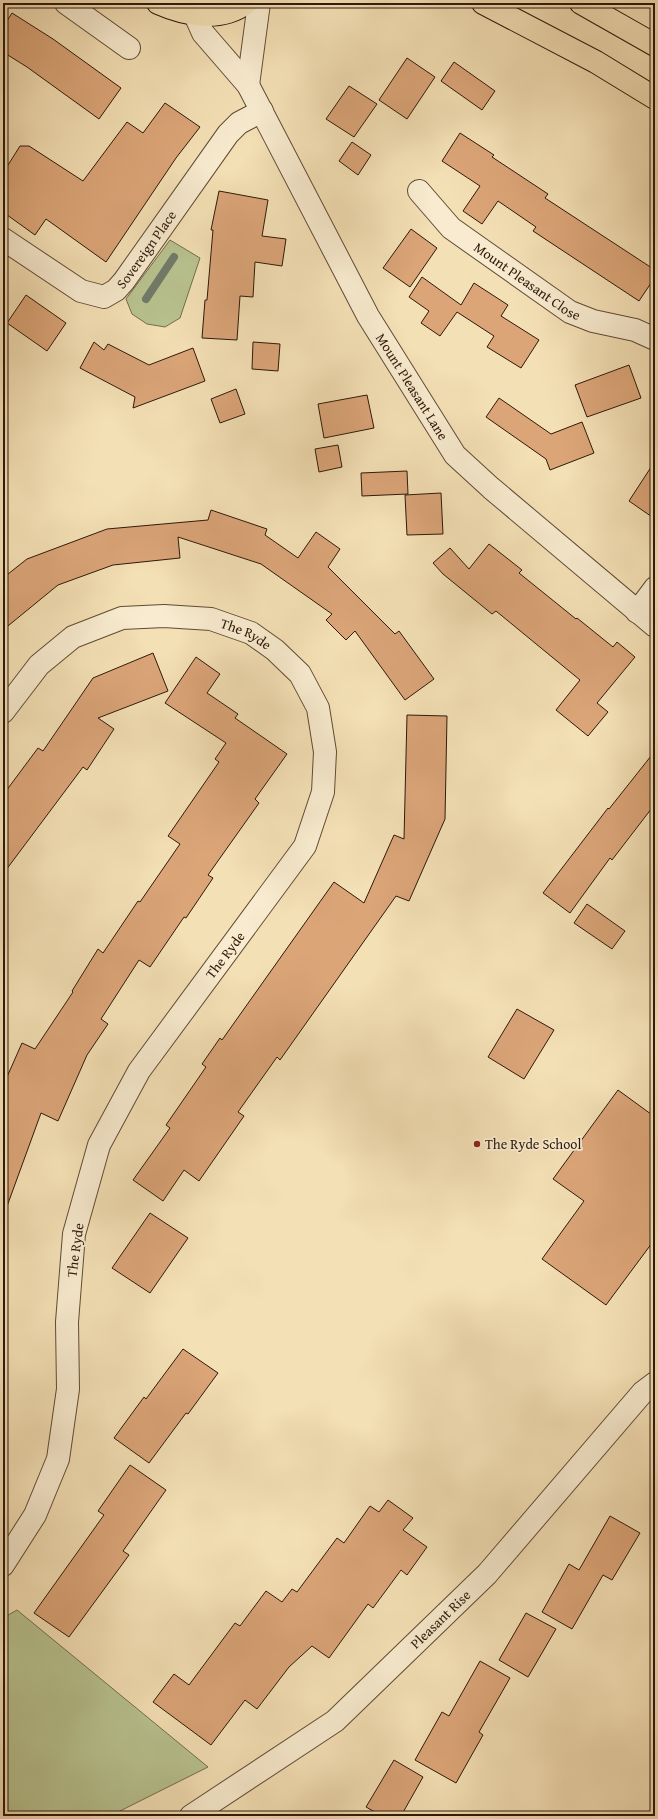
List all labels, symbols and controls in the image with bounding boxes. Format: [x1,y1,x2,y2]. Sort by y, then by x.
street label: Sovereign Place [112,206,181,293]
street label: Mount Pleasant Close [470,237,584,325]
street label: Mount Pleasant Lane [371,329,453,444]
street label: The Ryde [218,613,276,655]
street label: The Ryde [201,927,250,983]
place label: The Ryde School [485,1134,581,1154]
marker: The Ryde School [472,1139,482,1149]
street label: The Ryde [61,1221,89,1278]
street label: Pleasant Rise [406,1585,475,1653]

